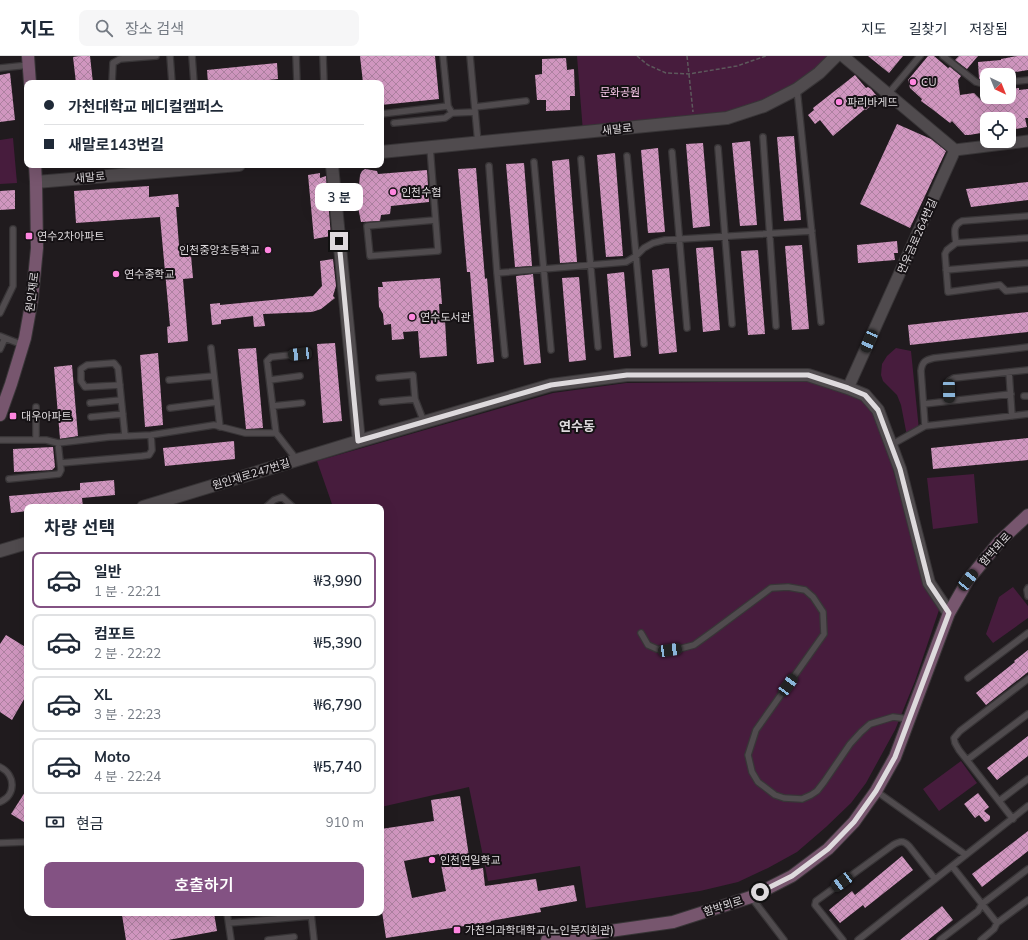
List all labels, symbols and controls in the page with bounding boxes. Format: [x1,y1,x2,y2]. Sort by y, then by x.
search box [79,10,359,46]
text: 지도 [20,17,55,41]
icon: search [93,17,115,39]
text: 장소 검색 [125,19,184,38]
text: 지도 [861,20,887,38]
text: 길찾기 [909,20,947,38]
text: 저장됨 [969,20,1008,38]
north arrow [980,68,1016,104]
map controls [980,68,1016,148]
place label: CU [921,75,937,89]
marker: CU [908,77,918,87]
park label: 문화공원 [600,85,640,99]
place label: 파리바게뜨 [847,95,898,109]
text: 가천대학교 메디컬캠퍼스 [68,97,224,116]
marker: 파리바게뜨 [834,97,844,107]
button: locate [980,112,1016,148]
street label: 새말로 [601,120,633,138]
text: 새말로143번길 [68,135,164,154]
street label: 새말로 [74,169,106,185]
callout: 3 분 [315,183,363,211]
place label: 인천수협 [401,185,441,199]
marker: 인천수협 [388,187,398,197]
text: 3 분 [327,189,351,205]
street label: 먼우금로264번길 [894,196,940,276]
place label: 연수2차아파트 [37,229,104,243]
marker: 연수2차아파트 [24,231,34,241]
route end [330,232,348,250]
place label: 인천중앙초등학교 [179,243,260,257]
marker: 인천중앙초등학교 [263,245,273,255]
place label: 연수중학교 [124,267,175,281]
marker: 연수중학교 [111,269,121,279]
street label: 원인재로 [23,271,41,313]
place label: 연수도서관 [420,310,471,324]
marker: 연수도서관 [407,312,417,322]
car [859,328,879,354]
car [287,347,313,361]
car [943,379,955,403]
place label: 대우아파트 [21,409,72,423]
marker: 대우아파트 [8,411,18,421]
district label: 연수동 [559,418,595,434]
street label: 원인재로247번길 [210,456,292,492]
text: 차량 선택 [44,516,115,539]
street label: 함박뫼로 [976,529,1014,569]
icon: car [46,562,82,598]
text: 일반 [94,562,122,581]
car [956,567,980,593]
text: ₩3,990 [313,571,362,590]
text: 1 분 · 22:21 [94,583,161,599]
icon: car [46,624,82,660]
text: 컴포트 [94,624,135,643]
text: ₩5,390 [313,633,362,652]
car [657,642,683,658]
text: 2 분 · 22:22 [94,645,161,661]
car [776,672,800,698]
text: XL [94,685,112,704]
icon: car [46,686,82,722]
text: ₩6,790 [313,695,362,714]
text: 3 분 · 22:23 [94,706,161,722]
text: Moto [94,747,130,766]
icon: car [46,748,82,784]
text: ₩5,740 [313,757,362,776]
text: 4 분 · 22:24 [94,768,161,784]
icon: cash [44,811,66,833]
text: 현금 [76,814,104,833]
text: 910 m [326,814,364,830]
place label: 인천연일학교 [440,853,501,867]
marker: 인천연일학교 [427,855,437,865]
button: 호출하기 [44,862,364,908]
car [829,870,855,894]
route start [751,883,769,901]
street label: 함박뫼로 [702,893,744,919]
place label: 가천의과학대학교(노인복지회관) [465,923,614,937]
marker: 가천의과학대학교(노인복지회관) [452,925,462,935]

